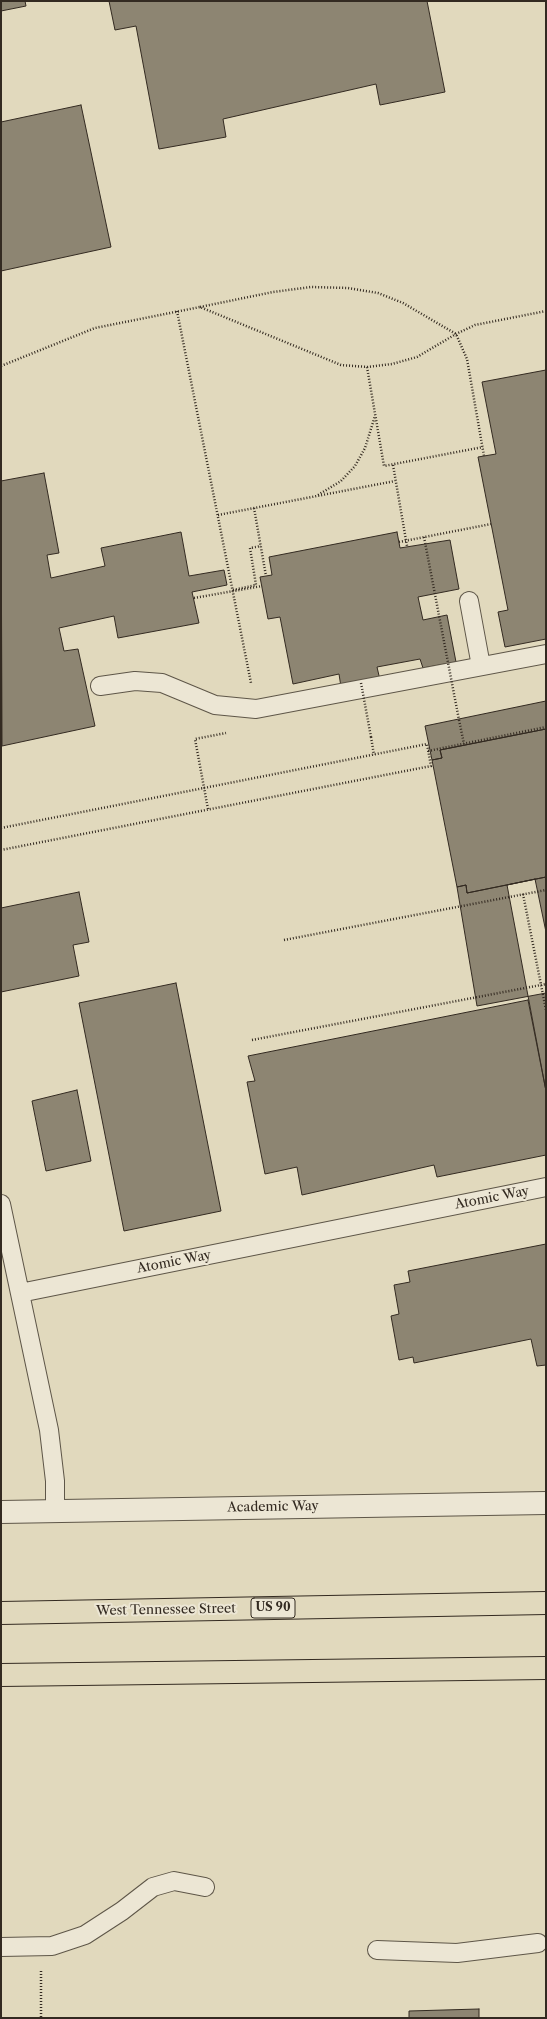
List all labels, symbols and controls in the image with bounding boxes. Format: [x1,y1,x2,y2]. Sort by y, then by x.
street label: Atomic Way [454,1183,530,1213]
street label: Atomic Way [136,1247,212,1277]
street label: Academic Way [227,1498,319,1516]
road number: US 90 [251,1598,295,1618]
street label: West Tennessee Street [96,1601,236,1619]

